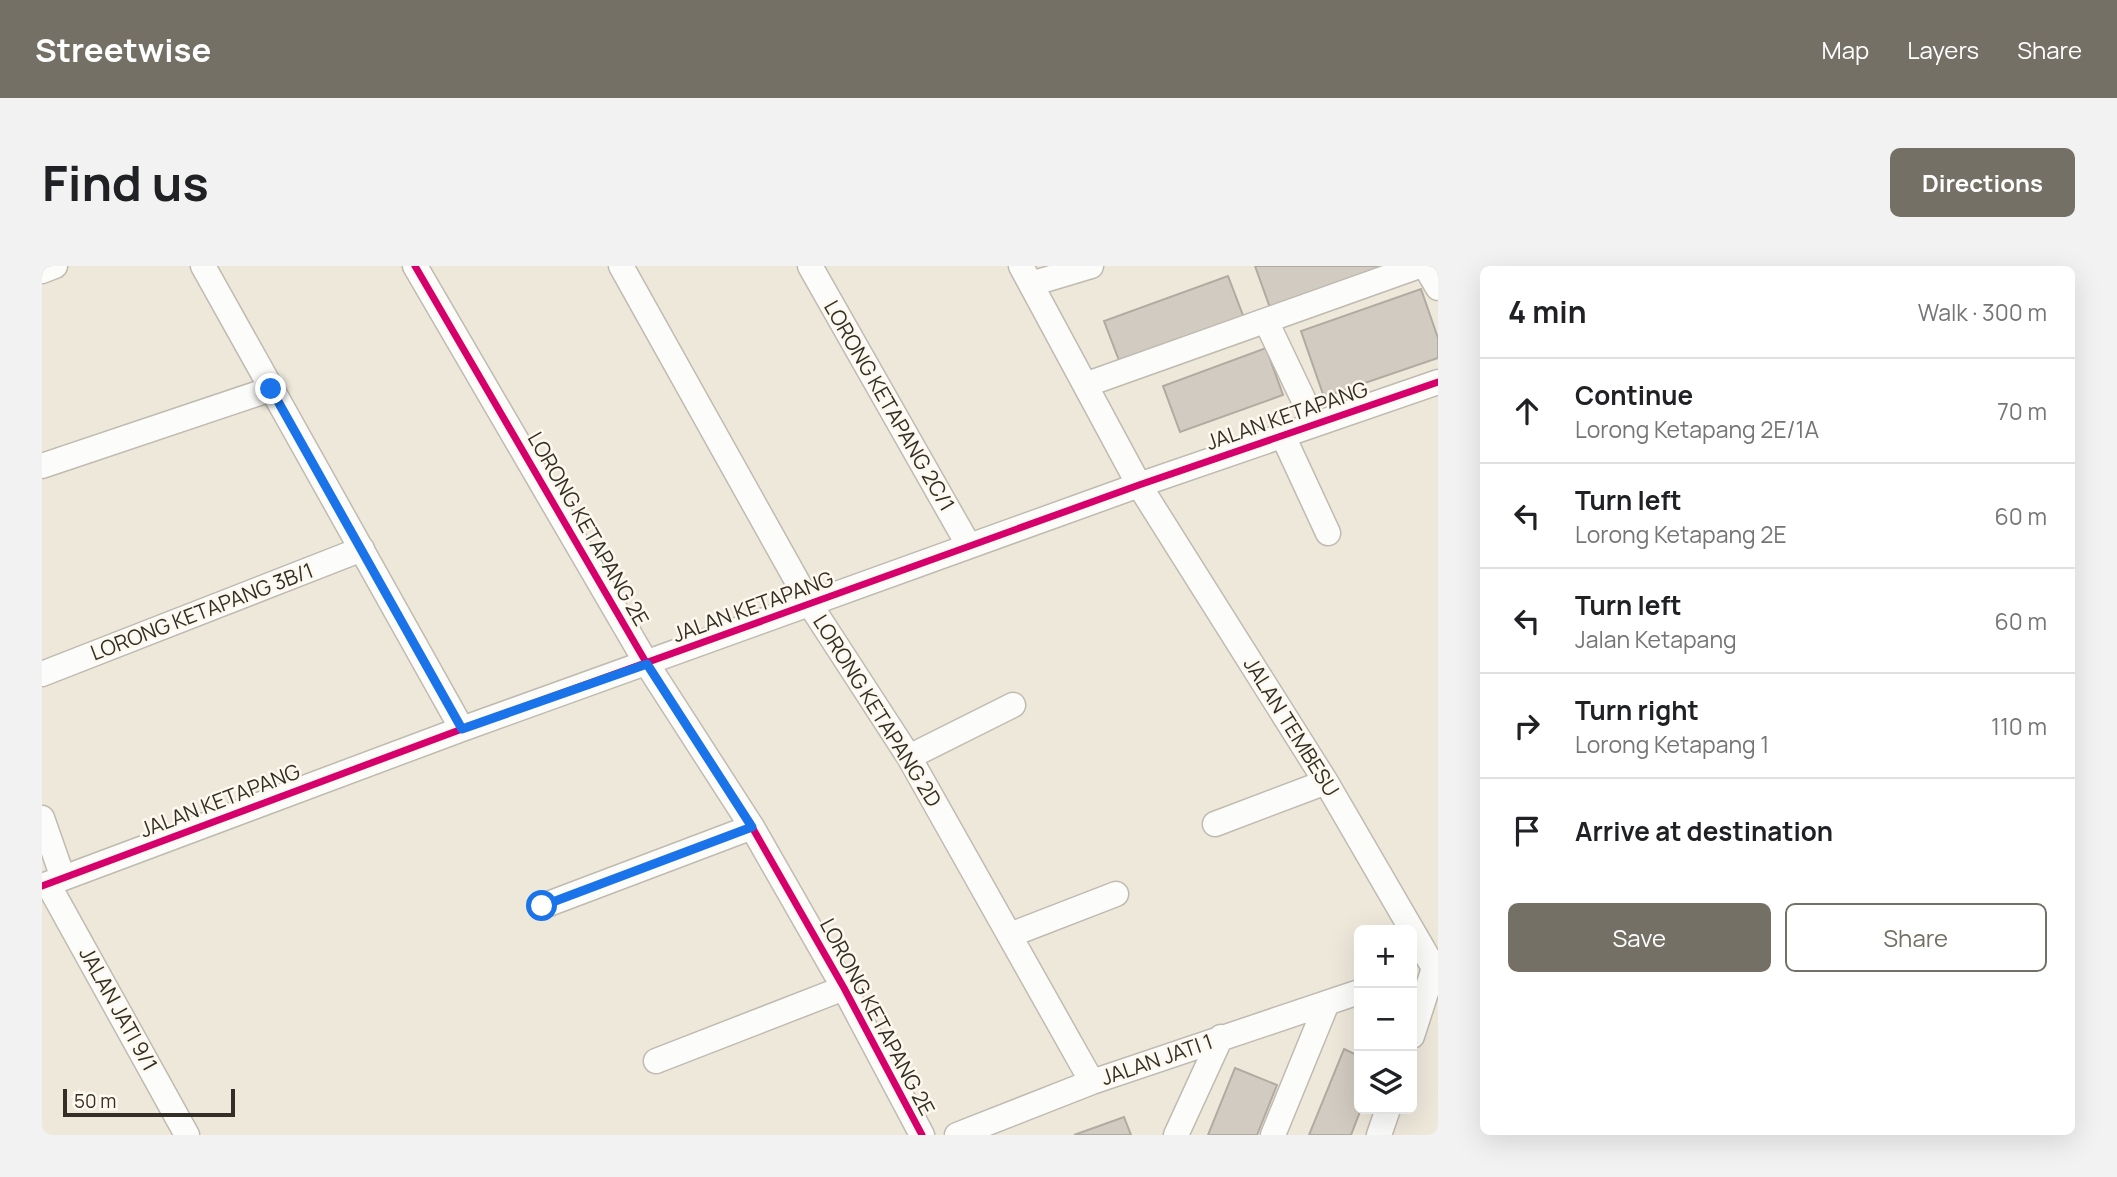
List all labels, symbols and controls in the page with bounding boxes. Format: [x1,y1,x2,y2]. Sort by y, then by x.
text: Streetwise [35,27,211,72]
text: Map [1822,33,1869,66]
text: Layers [1907,33,1979,66]
text: Share [2017,33,2082,66]
button: Directions [1890,148,2075,217]
text: Find us [42,149,209,216]
text: 4 min [1508,291,1586,332]
street label: LORONG KETAPANG 2C/1 [818,295,962,516]
text: Walk · 300 m [1918,296,2047,328]
route end [255,373,286,404]
street label: JALAN KETAPANG [1202,374,1371,456]
text: Continue [1575,377,1693,413]
icon: ahead [1508,392,1546,430]
text: 70 m [1997,395,2047,427]
text: Lorong Ketapang 2E/1A [1575,413,1819,445]
street label: LORONG KETAPANG 2E [522,426,656,631]
text: Turn left [1575,482,1682,518]
icon: left [1508,497,1546,535]
text: 60 m [1995,500,2047,532]
text: Lorong Ketapang 2E [1575,518,1787,550]
street label: LORONG KETAPANG 3B/1 [86,556,317,666]
street label: JALAN KETAPANG [668,564,837,648]
text: Turn left [1575,587,1682,623]
icon: left [1508,602,1546,640]
text: 60 m [1995,605,2047,637]
street label: LORONG KETAPANG 2D [807,609,948,812]
text: Jalan Ketapang [1575,623,1737,655]
street label: JALAN TEMBESU [1238,651,1346,801]
text: Turn right [1575,692,1699,728]
icon: right [1508,707,1546,745]
text: 110 m [1991,710,2047,742]
text: Lorong Ketapang 1 [1575,728,1769,760]
street label: JALAN KETAPANG [136,757,304,843]
icon: arrive [1508,812,1546,850]
text: Arrive at destination [1575,813,1833,849]
route start [526,890,557,921]
button: Save [1508,903,1771,972]
button: Share [1785,903,2047,972]
street label: LORONG KETAPANG 2E [814,913,942,1120]
map controls [1354,925,1417,1114]
button: + [1354,925,1417,988]
street label: JALAN JATI 9/1 [73,942,164,1075]
button: − [1354,988,1417,1051]
street label: JALAN JATI 1 [1097,1027,1216,1091]
button: layers [1354,1051,1417,1114]
scale bar [63,1086,234,1118]
text: 50 m [74,1088,116,1114]

